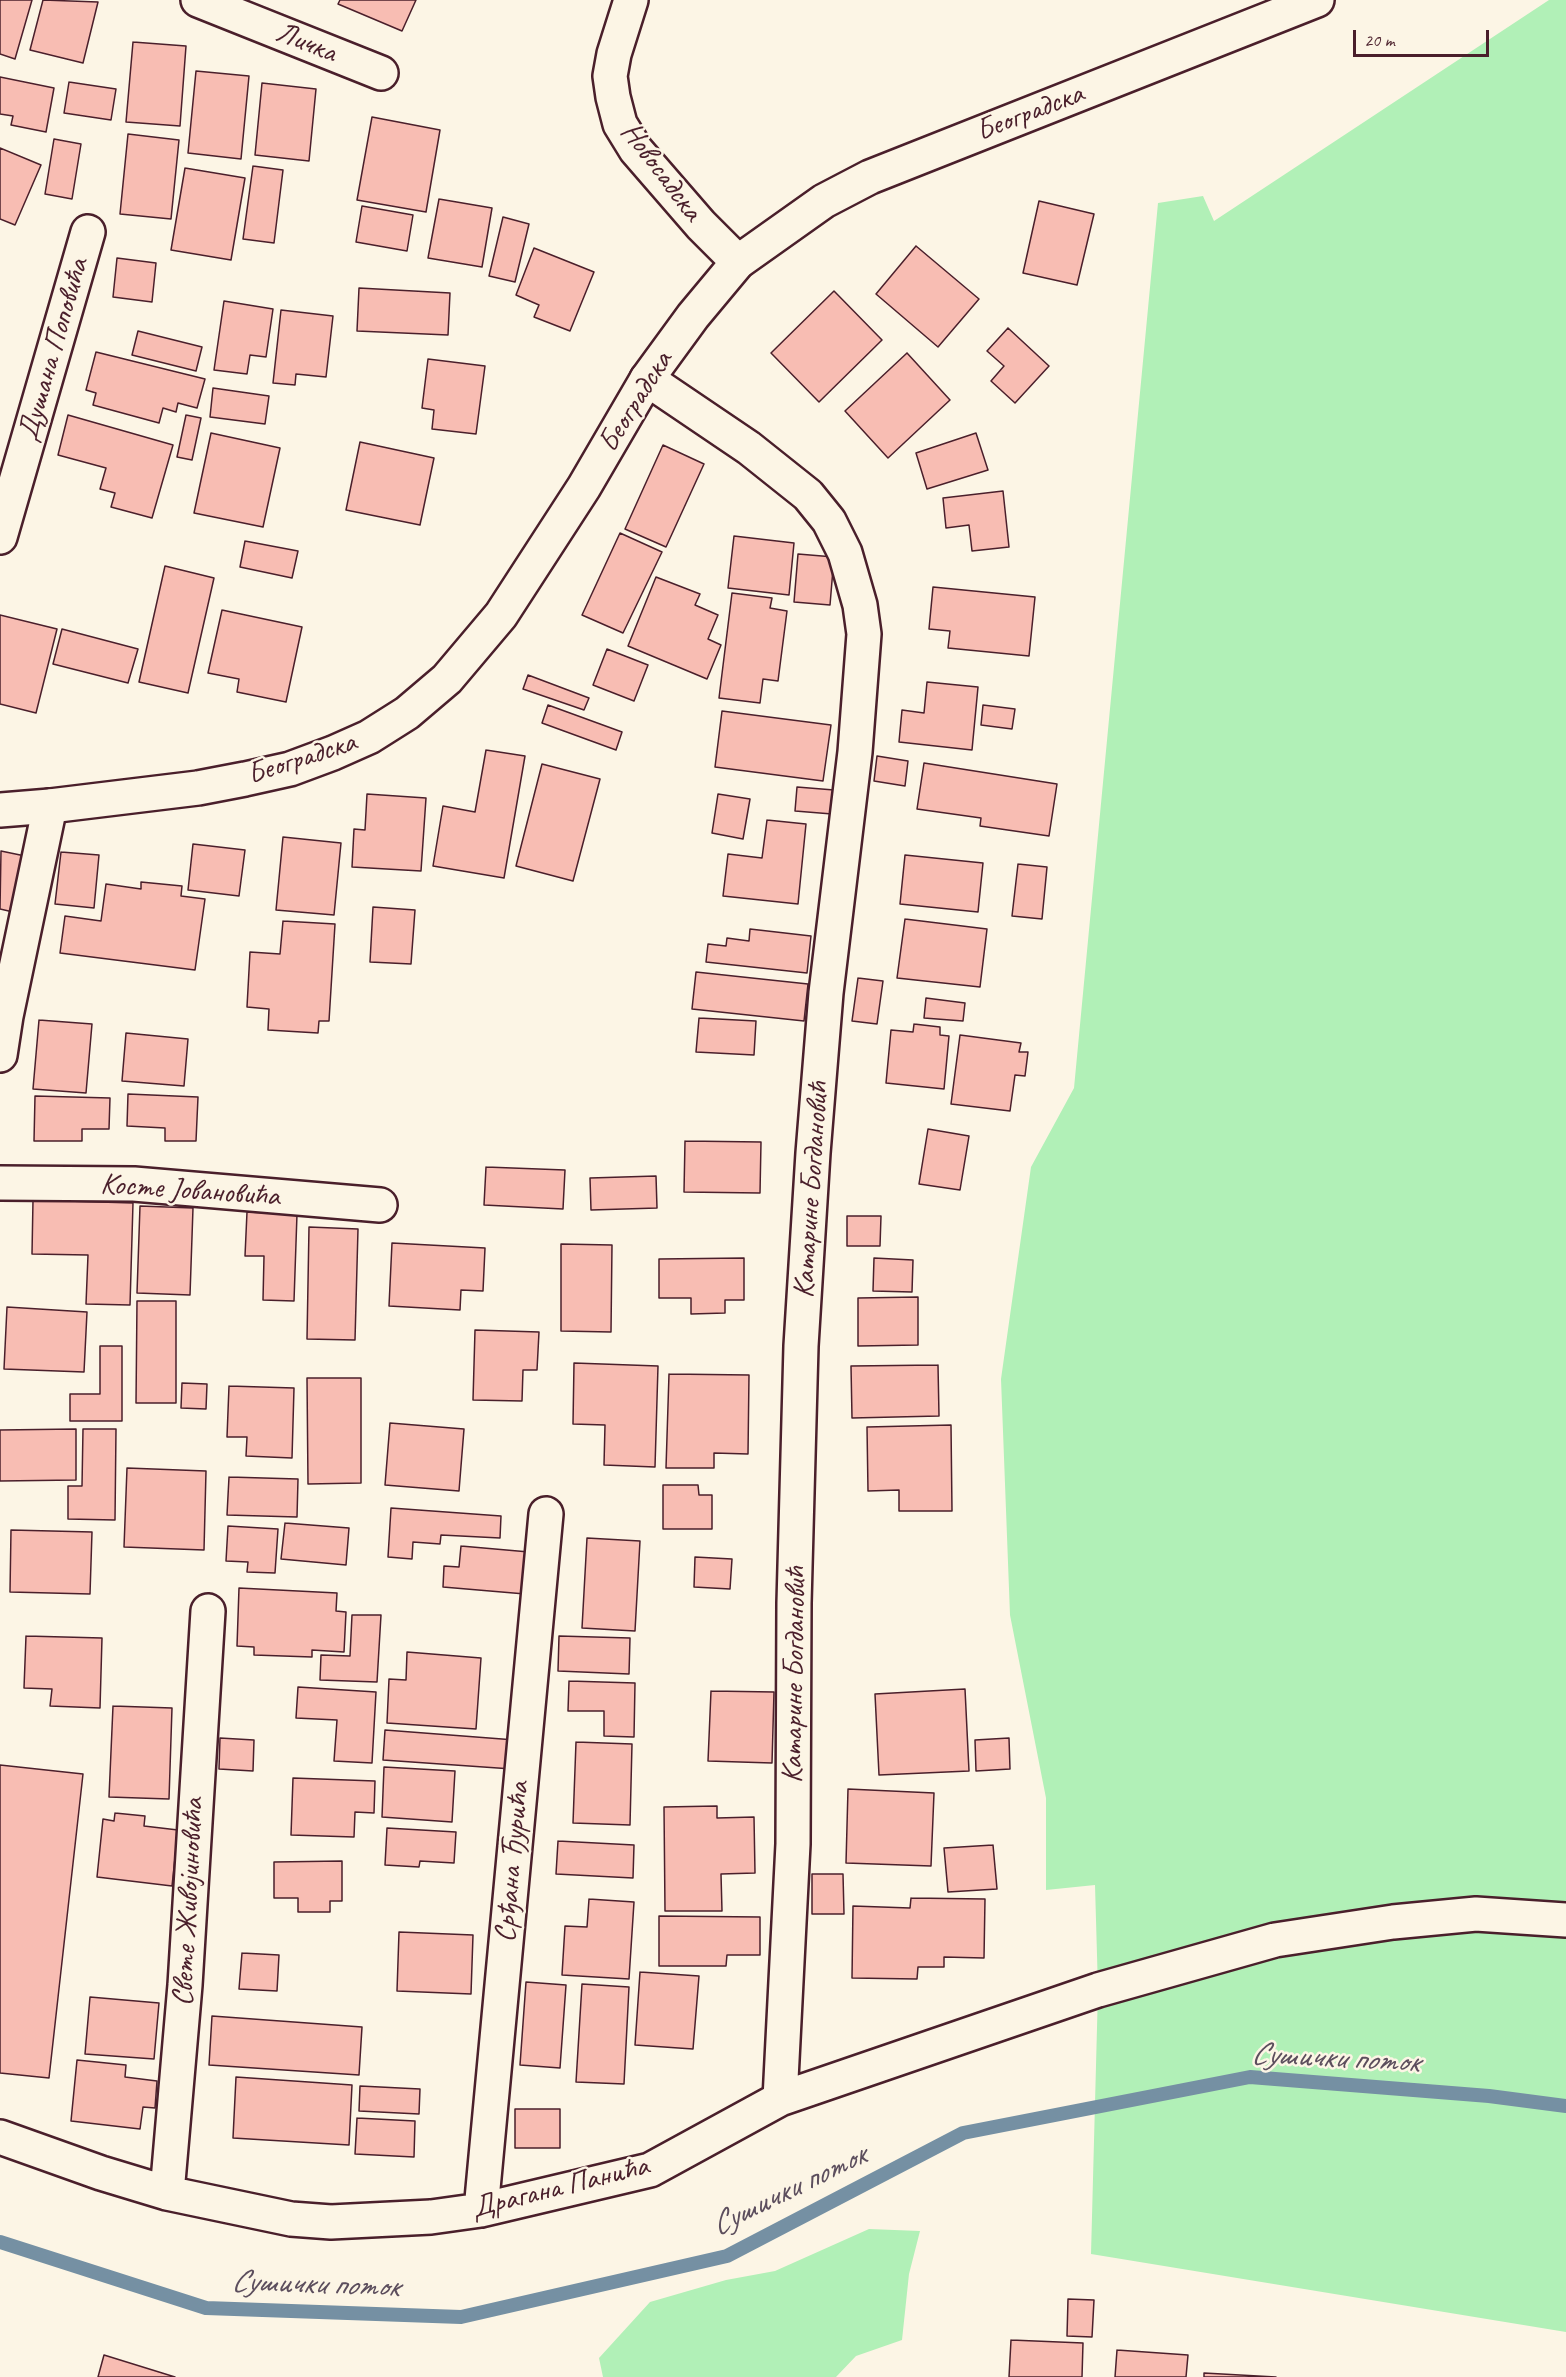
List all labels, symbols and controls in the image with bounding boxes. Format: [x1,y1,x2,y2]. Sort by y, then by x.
street label: Личка [270,15,342,71]
scale bar [1356,18,1492,56]
text: 20 m [1364,29,1395,51]
street label: Београдска [971,76,1089,150]
street label: Новосадска [612,115,710,229]
street label: Душана Поповића [11,254,97,446]
street label: Београдска [591,345,681,459]
street label: Београдска [243,725,361,793]
street label: Катарине Богдановић [787,1081,837,1299]
street label: Косте Јовановића [99,1167,281,1215]
street label: Катарине Богдановић [775,1567,815,1783]
street label: Срђана Ђурића [488,1780,538,1944]
street label: Свете Живојиновића [166,1797,212,2007]
water label: Сушички поток [1250,2035,1420,2083]
water label: Сушички поток [705,2137,873,2245]
street label: Драгана Панића [468,2149,652,2227]
water label: Сушички поток [230,2263,400,2307]

